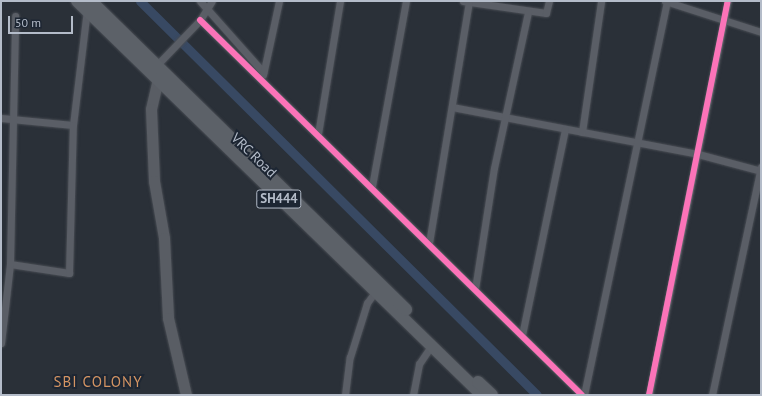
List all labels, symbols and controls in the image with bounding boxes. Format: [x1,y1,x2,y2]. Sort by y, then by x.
scale bar [10,8,75,34]
text: 50 m [15,15,41,30]
street label: VRC Road [228,129,280,181]
road number: SH444 [256,188,302,210]
district label: SBI COLONY [53,373,143,391]

